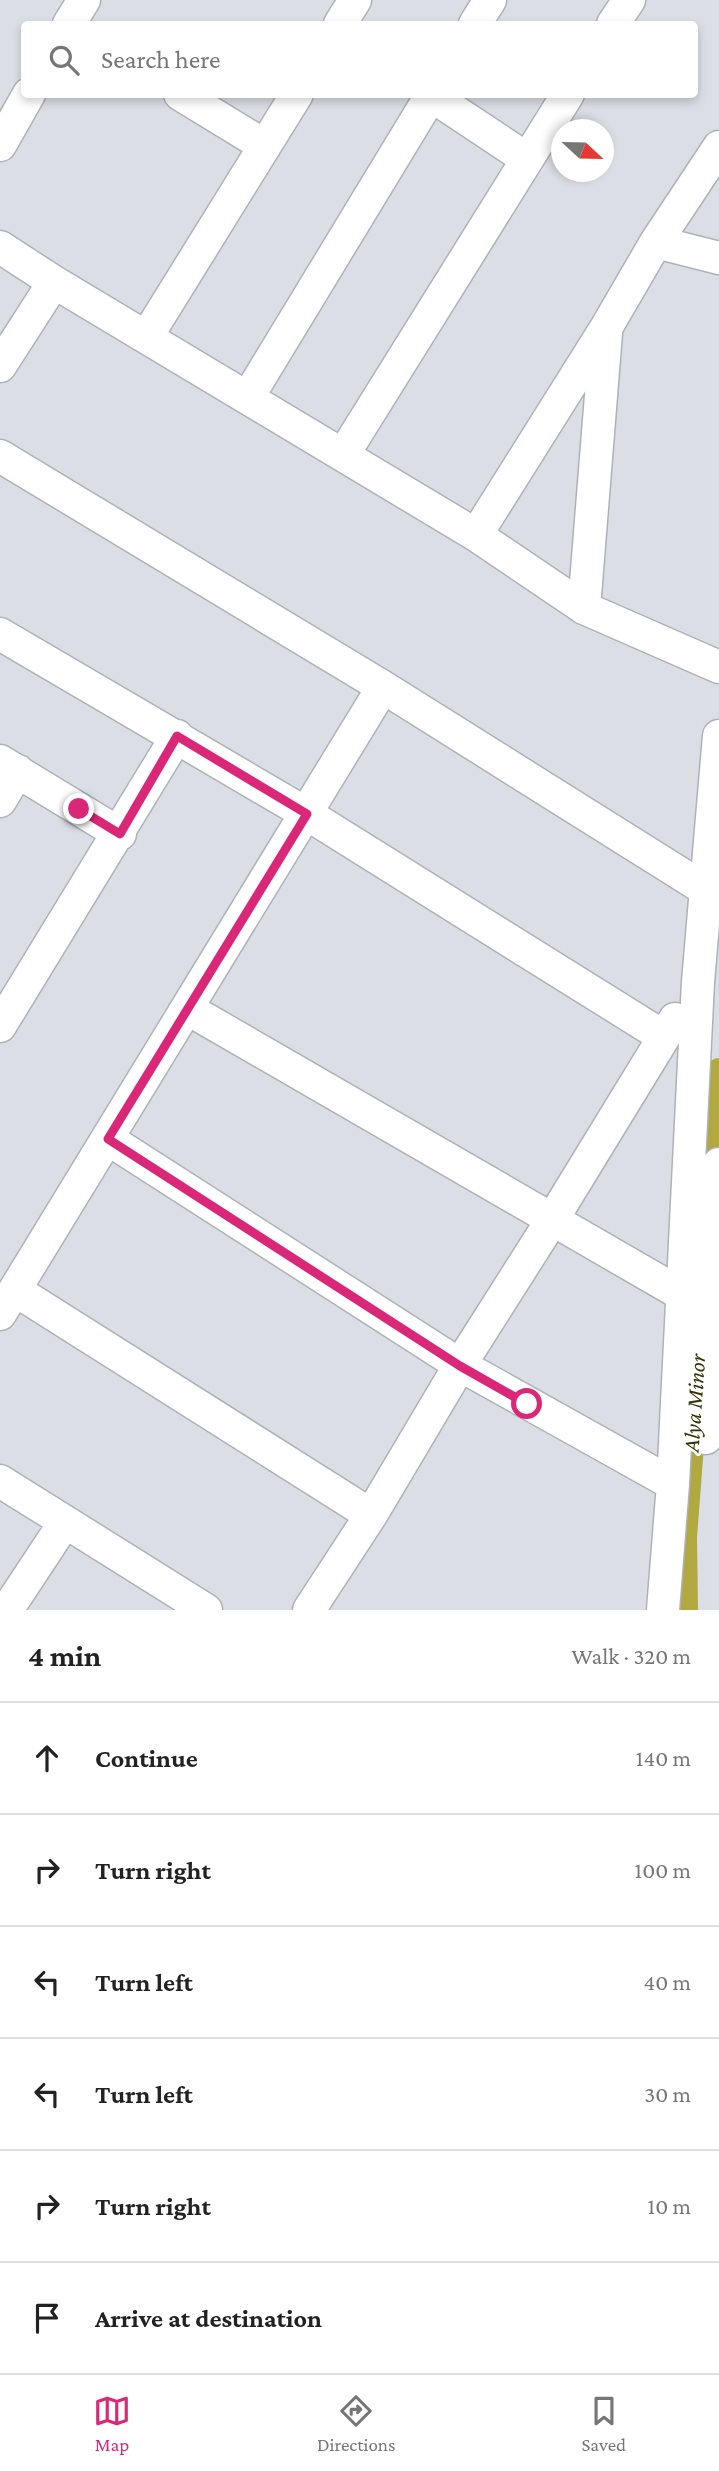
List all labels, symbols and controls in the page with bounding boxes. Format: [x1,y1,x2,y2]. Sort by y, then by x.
search box [21,21,698,98]
icon: search [45,41,83,79]
text: Search here [101,45,220,74]
north arrow [551,119,614,182]
route end [63,793,94,824]
water label: Alya Minor [678,1352,710,1454]
route start [511,1388,542,1419]
text: 4 min [28,1639,101,1672]
text: Walk · 320 m [572,1643,691,1669]
icon: ahead [28,1739,66,1777]
text: Continue [95,1744,198,1773]
text: 140 m [636,1745,691,1771]
icon: right [28,1851,66,1889]
text: Turn right [95,1856,211,1885]
text: 100 m [635,1857,691,1883]
icon: left [28,1963,66,2001]
text: Turn left [95,1968,193,1997]
text: 40 m [643,1969,691,1995]
icon: left [28,2075,66,2113]
text: Turn left [95,2080,193,2109]
text: 30 m [644,2081,691,2107]
icon: right [28,2187,66,2225]
text: Turn right [95,2192,211,2221]
text: 10 m [648,2193,691,2219]
icon: arrive [28,2299,66,2337]
text: Arrive at destination [95,2304,322,2333]
tab: Map [93,2392,131,2455]
tab: Directions [317,2392,396,2455]
tab: Saved [581,2392,626,2455]

